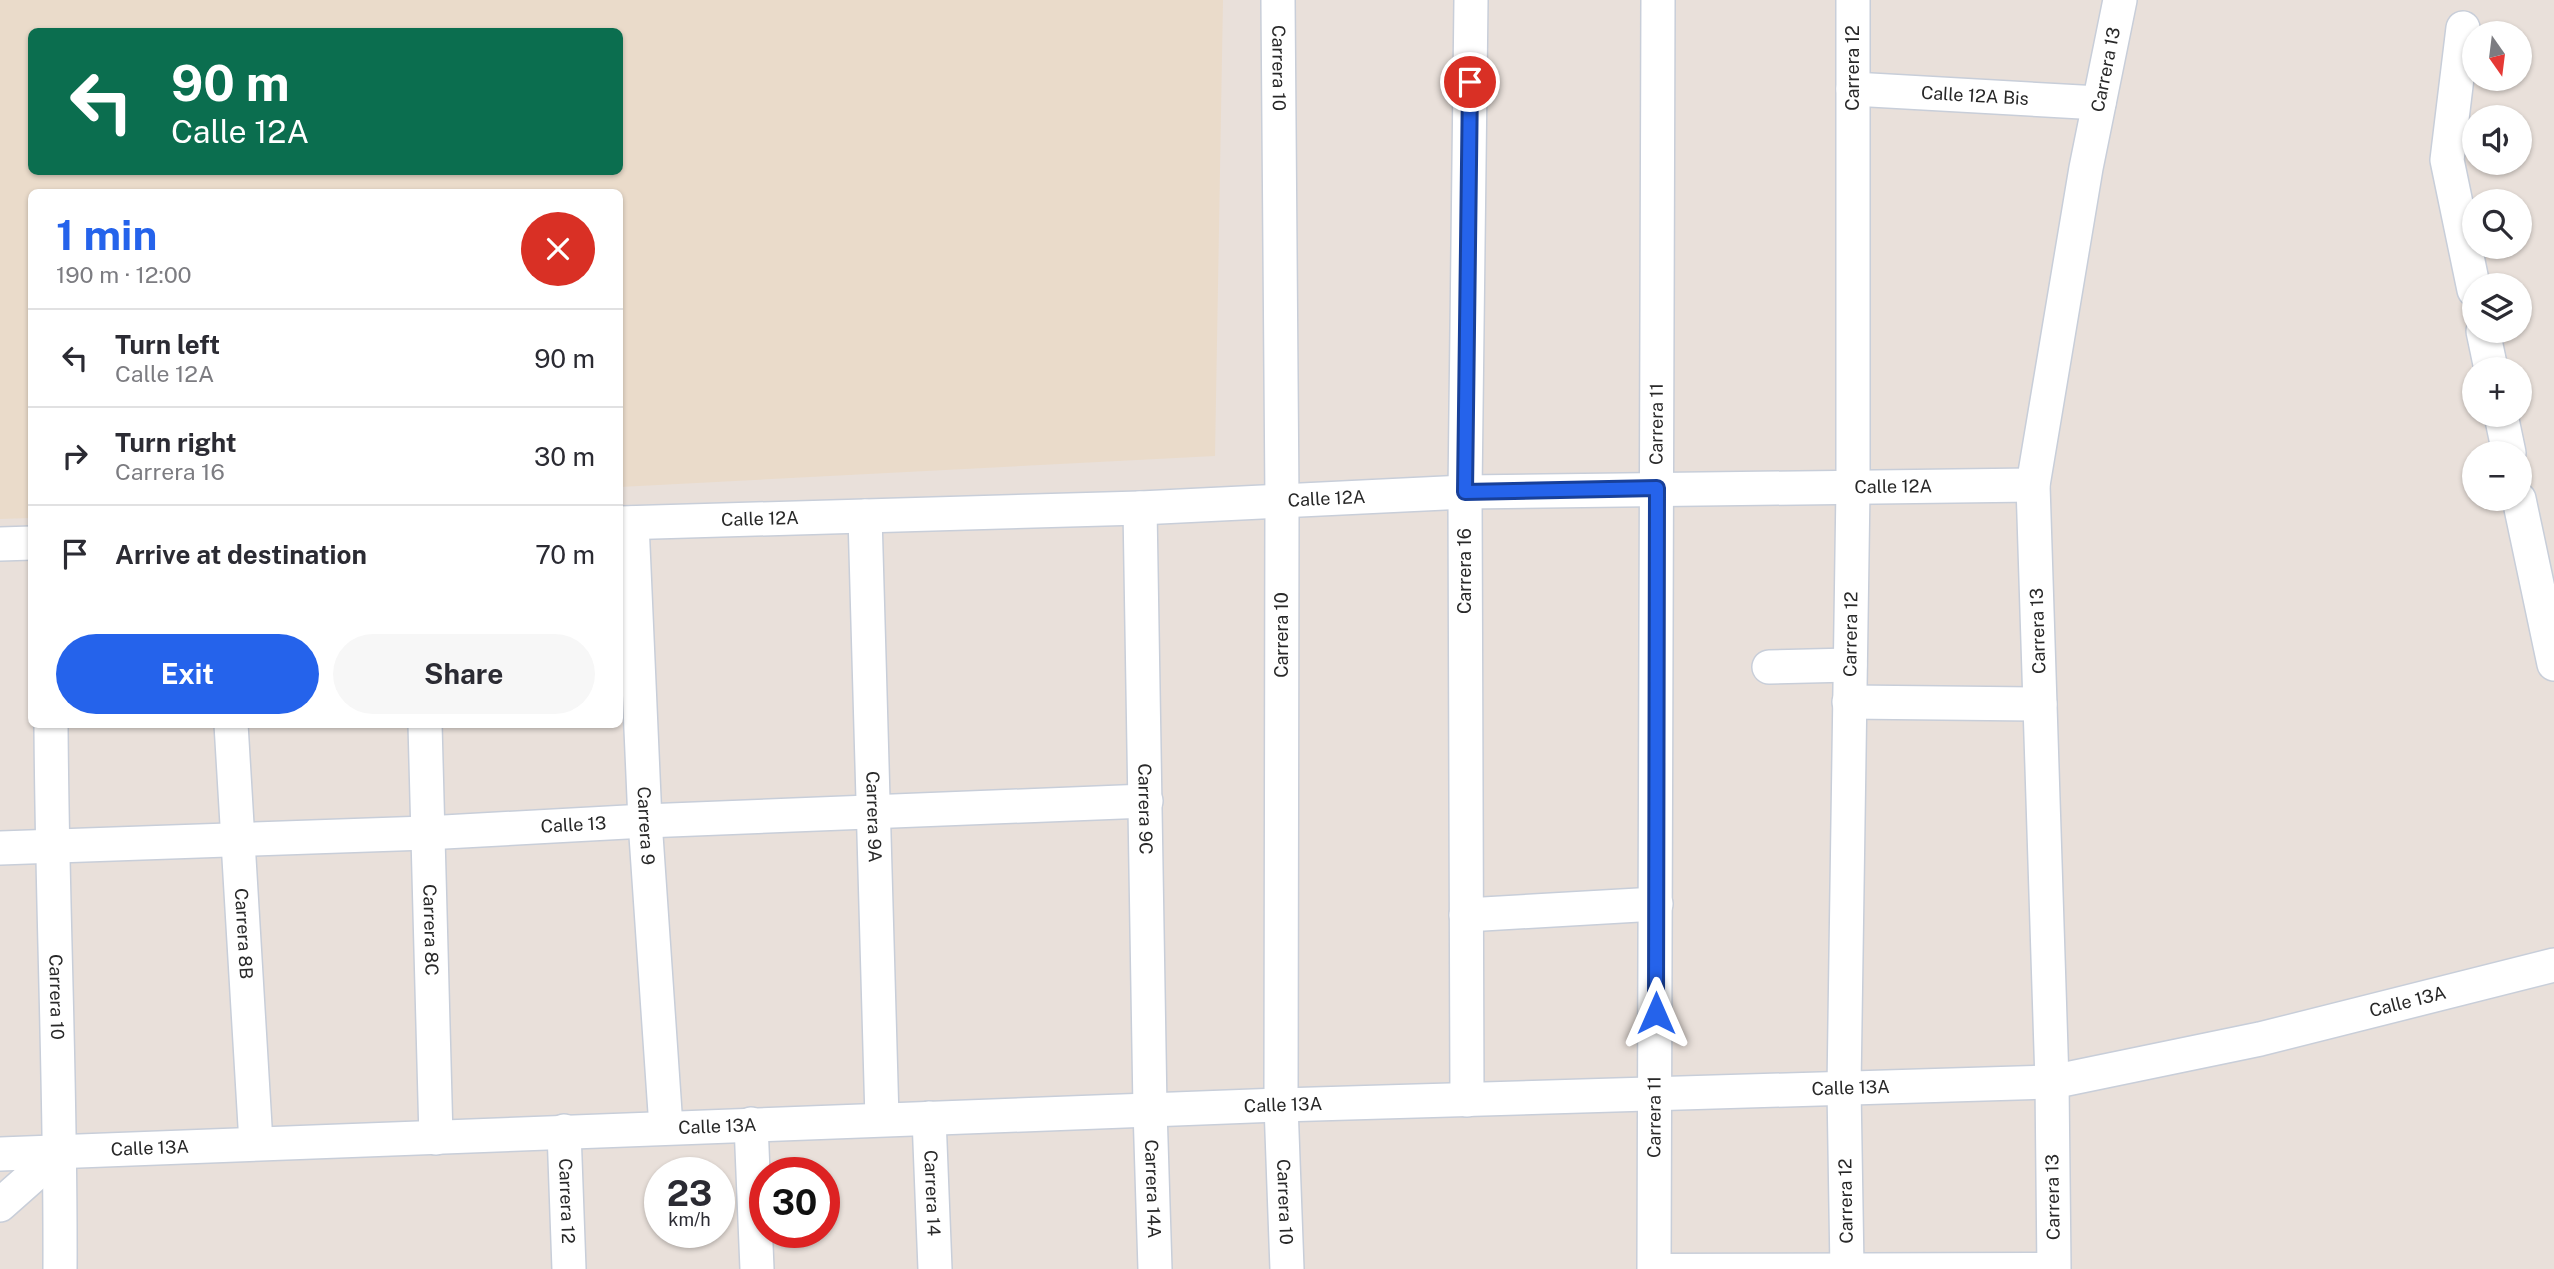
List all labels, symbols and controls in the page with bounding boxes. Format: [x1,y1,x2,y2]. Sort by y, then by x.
north arrow [2462,21,2532,91]
map controls [2462,21,2532,511]
street label: Carrera 10 [1268,25,1290,111]
street label: Carrera 12 [1842,25,1863,111]
street label: Carrera 13 [2087,25,2124,114]
pin [1440,52,1500,112]
text: 90 m [171,54,290,112]
icon: left [56,56,147,147]
icon: arrive [1451,63,1489,101]
street label: Calle 12A Bis [1920,82,2029,109]
button: sound [2462,105,2532,175]
text: Calle 12A [171,113,309,150]
button: search [2462,189,2532,259]
text: 1 min [56,210,157,259]
button: close [521,212,595,286]
text: 190 m · 12:00 [56,261,192,288]
button: layers [2462,273,2532,343]
text: Turn left [115,329,220,360]
icon: left [56,339,94,377]
text: 90 m [534,343,595,374]
button: + [2462,357,2532,427]
text: Calle 12A [115,360,214,387]
street label: Carrera 11 [1646,383,1667,465]
text: Turn right [115,427,237,458]
icon: right [56,437,94,475]
text: 30 m [534,441,595,472]
button: − [2462,441,2532,511]
text: Carrera 16 [115,458,225,485]
street label: Calle 12A [1854,475,1933,497]
street label: Calle 12A [1287,486,1366,511]
street label: Calle 12A [721,507,799,530]
street label: Carrera 16 [1454,528,1475,614]
icon: arrive [56,535,94,573]
text: Arrive at destination [115,539,367,570]
text: 70 m [535,539,595,570]
street label: Carrera 13 [2026,588,2049,674]
street label: Carrera 12 [1839,591,1861,677]
street label: Carrera 10 [1271,592,1292,678]
button: Exit [56,634,319,714]
button: Share [333,634,595,714]
street label: Carrera 9C [1134,763,1157,855]
street label: Carrera 9A [862,771,886,863]
street label: Carrera 9 [633,786,659,866]
street label: Calle 13 [540,812,607,837]
street label: Carrera 8C [419,884,443,976]
street label: Carrera 8B [231,887,257,980]
street label: Carrera 10 [45,954,68,1040]
position arrow [1619,976,1693,1050]
street label: Calle 13A [2367,982,2448,1021]
street label: Carrera 11 [1643,1076,1665,1158]
street label: Calle 13A [1811,1076,1890,1099]
street label: Calle 13A [1243,1093,1323,1116]
street label: Calle 13A [678,1114,757,1138]
street label: Calle 13A [110,1136,190,1160]
street label: Carrera 14A [1141,1139,1165,1239]
street label: Carrera 14 [920,1149,945,1236]
street label: Carrera 13 [2041,1154,2064,1240]
speed limit sign: 30 [749,1157,840,1248]
street label: Carrera 12 [555,1158,579,1244]
street label: Carrera 12 [1834,1158,1857,1244]
street label: Carrera 10 [1273,1159,1297,1245]
text: 23 [667,1173,712,1214]
text: km/h [668,1209,711,1230]

